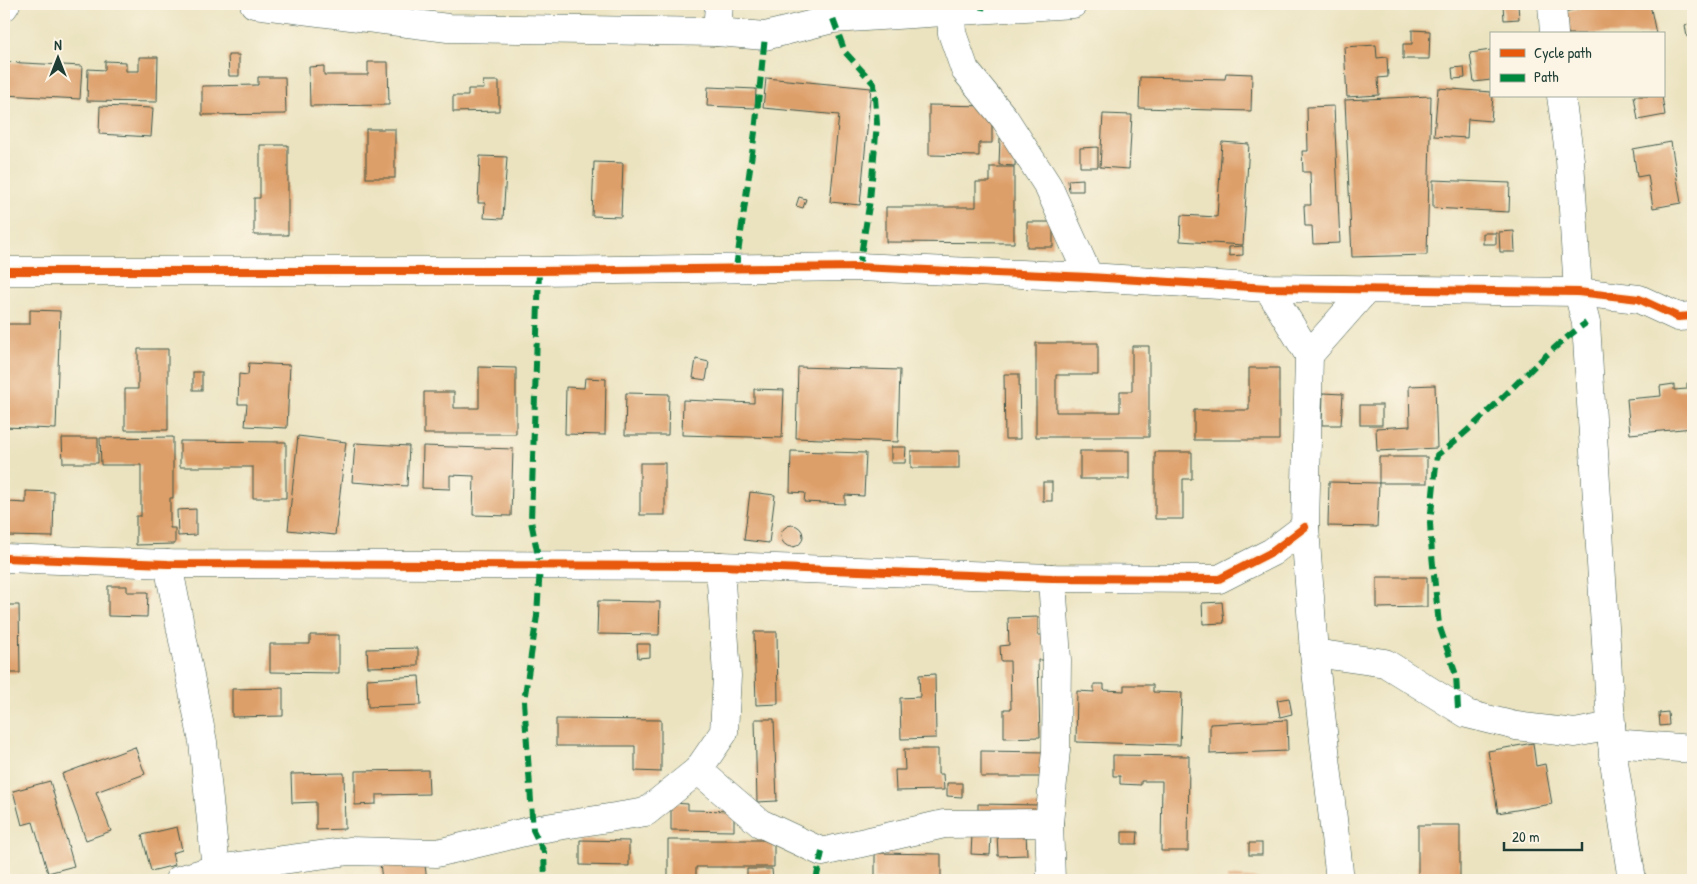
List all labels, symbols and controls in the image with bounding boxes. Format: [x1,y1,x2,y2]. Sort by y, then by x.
north arrow [32,32,82,82]
legend [1490,32,1664,98]
text: N [54,35,62,54]
text: Cycle path [1534,42,1592,63]
text: Path [1534,66,1559,87]
scale bar [1504,819,1582,851]
text: 20 m [1512,826,1539,847]

